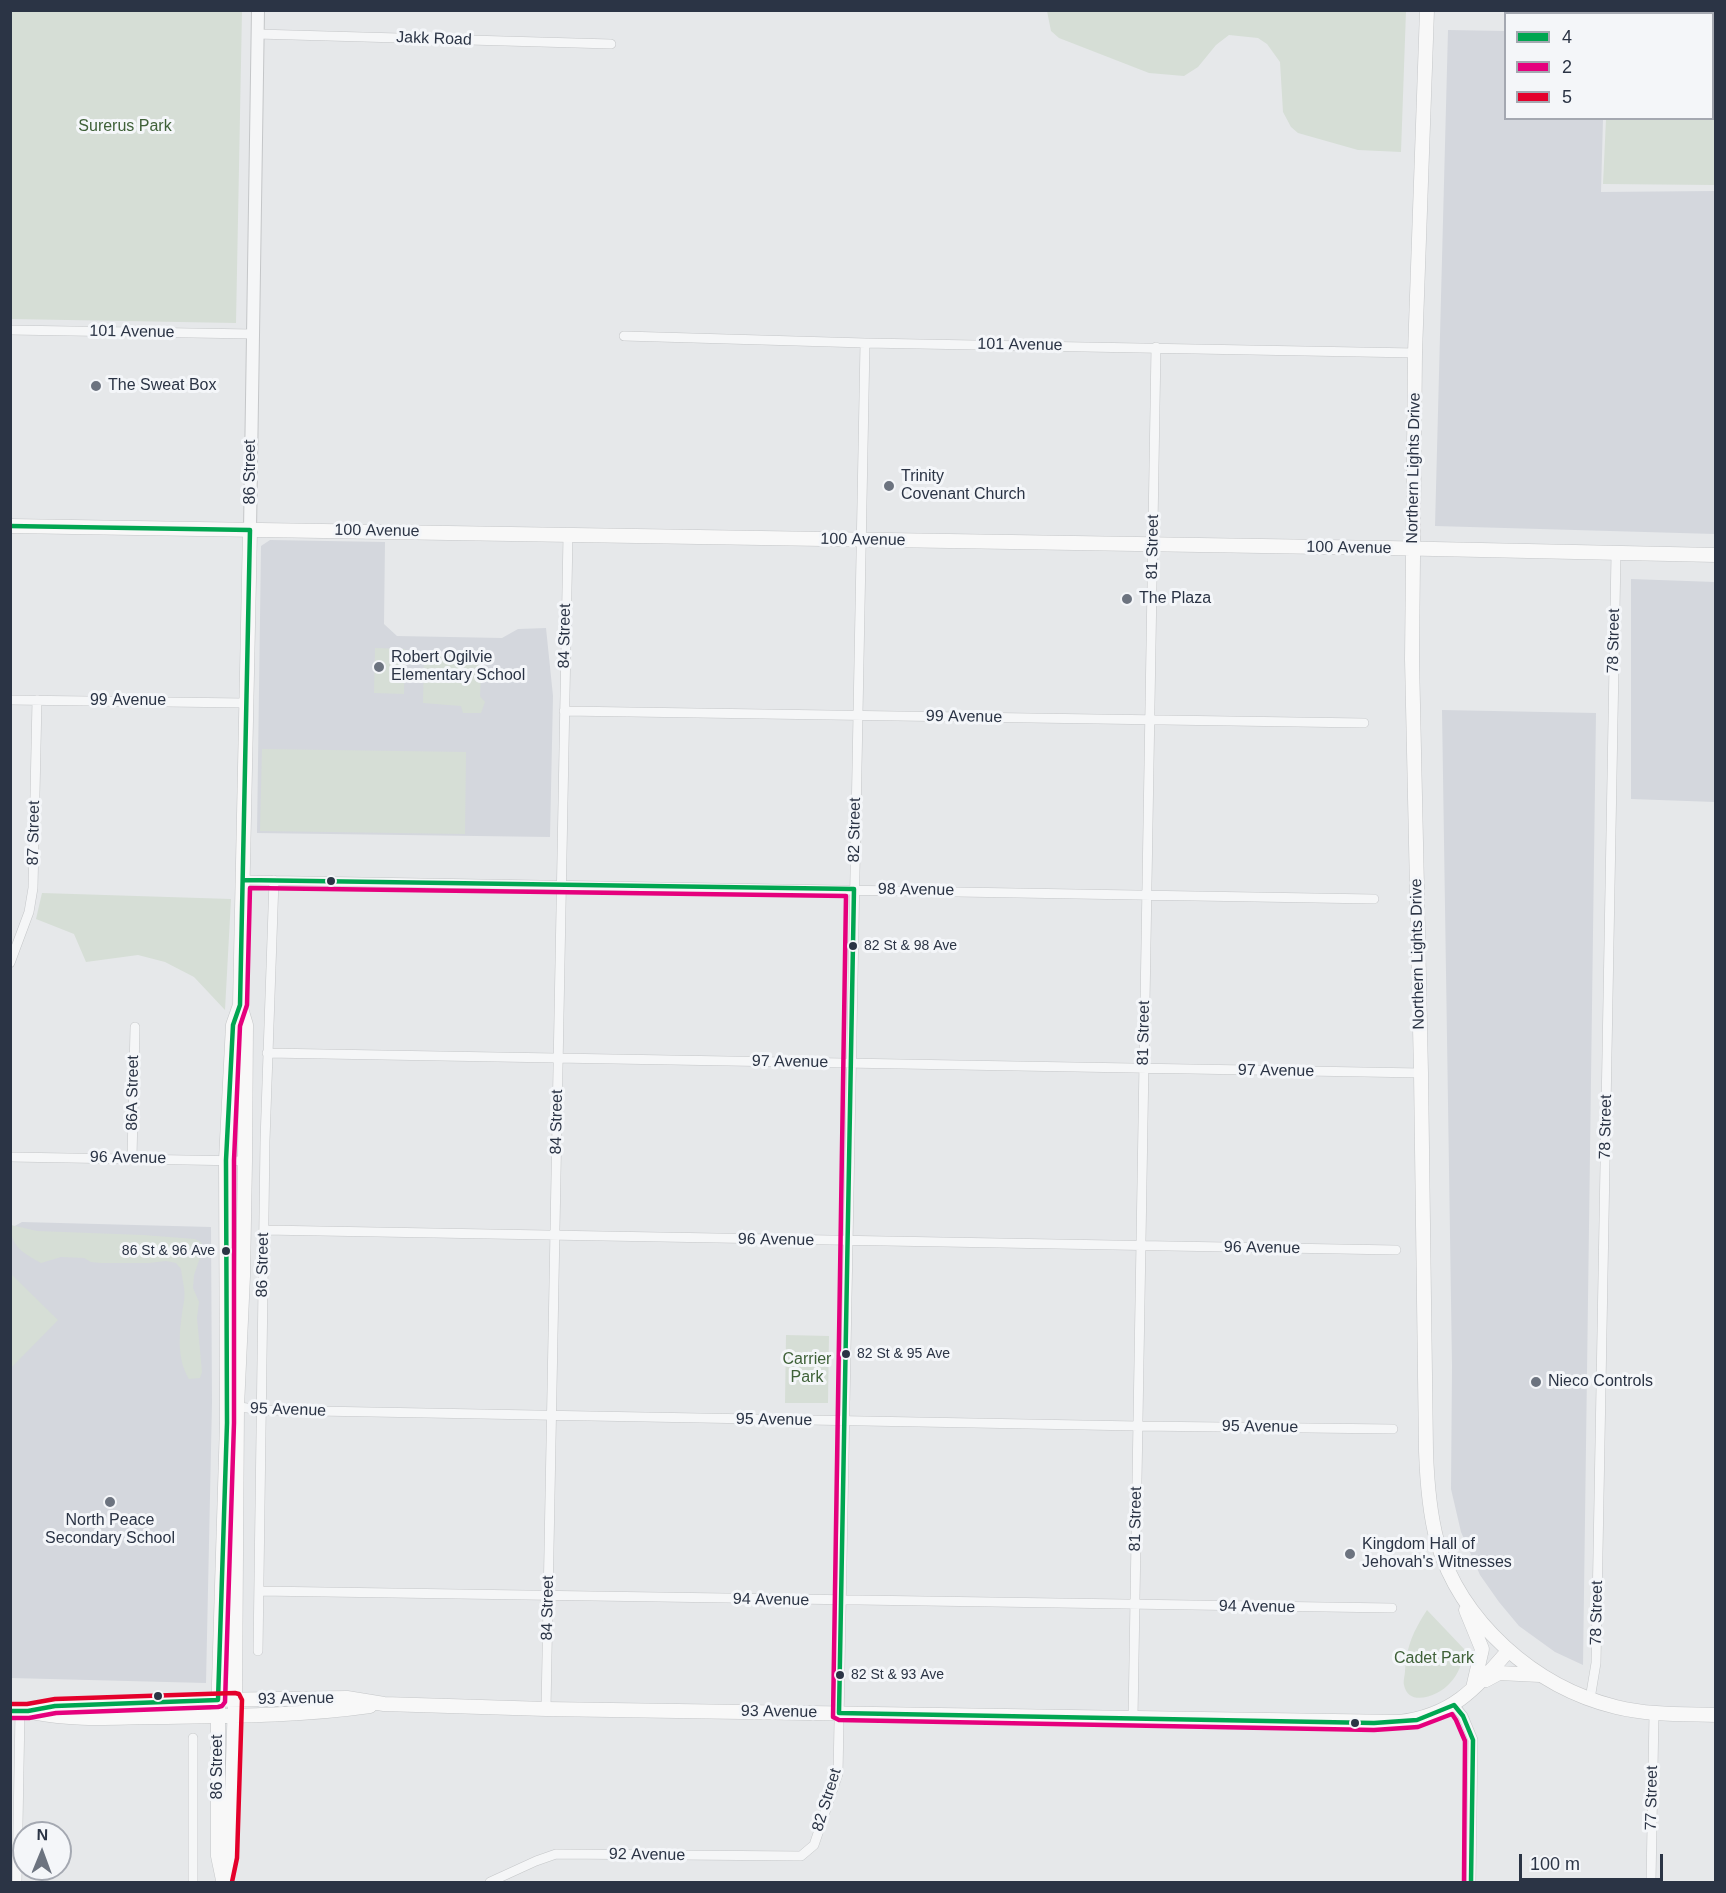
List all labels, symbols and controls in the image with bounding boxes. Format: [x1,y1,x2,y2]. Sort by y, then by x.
legend [1504,12,1714,120]
text: 4 [1562,27,1572,47]
street label: Jakk Road [396,28,472,50]
text: 2 [1562,57,1572,77]
text: 5 [1562,87,1572,107]
park label: Surerus Park [78,117,172,137]
street label: 101 Avenue [89,322,175,342]
street label: 101 Avenue [977,335,1063,355]
place label: The Sweat Box [108,376,216,396]
marker: The Sweat Box [89,379,103,393]
street label: Northern Lights Drive [1403,392,1425,544]
street label: 86 Street [241,440,261,504]
place label: Trinity Covenant Church [901,467,1026,505]
marker: Trinity Covenant Church [882,479,896,493]
street label: 81 Street [1143,514,1163,580]
street label: 100 Avenue [334,521,420,541]
street label: 100 Avenue [820,530,906,550]
street label: 100 Avenue [1306,538,1392,558]
place label: The Plaza [1139,589,1211,609]
marker: The Plaza [1120,592,1134,606]
street label: 84 Street [555,603,575,669]
street label: 78 Street [1604,608,1624,674]
place label: Robert Ogilvie Elementary School [391,648,525,686]
marker: Robert Ogilvie Elementary School [372,660,386,674]
street label: 99 Avenue [90,691,166,711]
street label: 99 Avenue [926,707,1002,727]
street label: 82 Street [845,797,865,863]
street label: 87 Street [24,800,44,866]
unlabelled marker [325,875,337,887]
street label: Northern Lights Drive [1407,878,1429,1030]
street label: 98 Avenue [878,880,954,900]
place label: 82 St & 98 Ave [864,938,957,954]
marker: 82 St & 98 Ave [847,940,859,952]
street label: 81 Street [1134,1000,1154,1066]
street label: 97 Avenue [752,1052,828,1072]
street label: 86A Street [123,1055,143,1131]
street label: 97 Avenue [1238,1061,1314,1081]
street label: 84 Street [547,1089,567,1155]
street label: 78 Street [1596,1094,1616,1160]
street label: 96 Avenue [90,1148,166,1168]
street label: 96 Avenue [738,1230,814,1250]
street label: 86 Street [253,1232,273,1298]
street label: 96 Avenue [1224,1238,1300,1258]
place label: 86 St & 96 Ave [122,1243,215,1259]
marker: 86 St & 96 Ave [220,1245,232,1257]
place label: 82 St & 95 Ave [857,1346,950,1362]
marker: 82 St & 95 Ave [840,1348,852,1360]
park label: Carrier Park [783,1350,831,1388]
place label: Nieco Controls [1548,1372,1653,1392]
marker: Nieco Controls [1529,1375,1543,1389]
street label: 95 Avenue [250,1399,326,1421]
street label: 95 Avenue [736,1410,812,1430]
street label: 95 Avenue [1222,1417,1298,1437]
street label: 81 Street [1126,1486,1146,1552]
marker: North Peace Secondary School [103,1495,117,1509]
place label: North Peace Secondary School [45,1511,175,1549]
place label: Kingdom Hall of Jehovah's Witnesses [1362,1535,1512,1573]
marker: Kingdom Hall of Jehovah's Witnesses [1343,1547,1357,1561]
street label: 84 Street [538,1575,558,1641]
street label: 78 Street [1587,1580,1607,1646]
street label: 94 Avenue [733,1590,809,1610]
street label: 94 Avenue [1219,1597,1295,1617]
park label: Cadet Park [1394,1649,1474,1669]
place label: 82 St & 93 Ave [851,1667,944,1683]
marker: 82 St & 93 Ave [834,1669,846,1681]
street label: 93 Avenue [258,1689,334,1709]
unlabelled marker [152,1690,164,1702]
street label: 93 Avenue [741,1702,817,1722]
unlabelled marker [1349,1717,1361,1729]
street label: 86 Street [208,1735,228,1799]
street label: 77 Street [1642,1765,1662,1831]
street label: 82 Street [808,1766,846,1834]
north arrow [12,1821,72,1881]
text: N [36,1826,48,1843]
scale bar [1522,1842,1666,1880]
street label: 92 Avenue [609,1845,685,1865]
text: 100 m [1530,1854,1580,1874]

